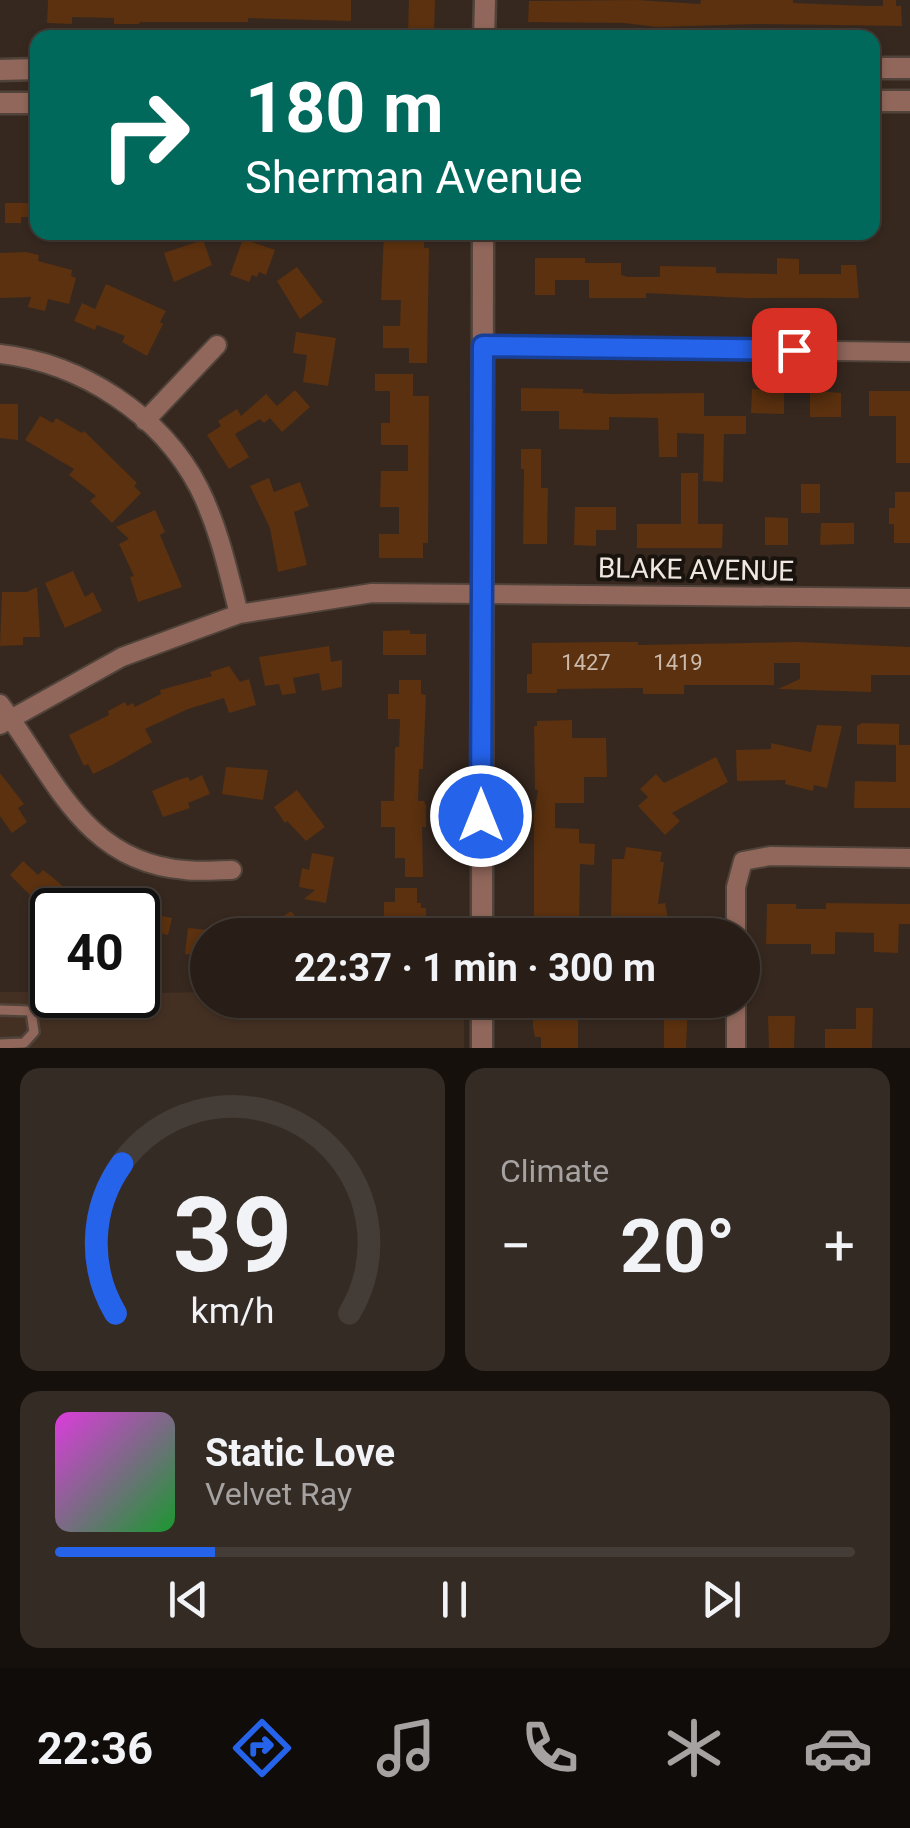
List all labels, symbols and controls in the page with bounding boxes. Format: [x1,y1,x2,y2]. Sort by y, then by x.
text: 180 m [245,67,444,149]
icon: right [80,70,210,200]
text: Sherman Avenue [245,151,583,204]
pin [752,308,837,393]
icon: arrive [767,323,822,378]
street label: BLAKE AVENUE [598,551,794,588]
house number: 1427 [561,650,611,675]
house number: 1419 [653,650,703,675]
position arrow [429,764,533,868]
speed limit sign: 40 [30,888,160,1018]
text: 22:37 · 1 min · 300 m [294,946,656,990]
text: Climate [500,1152,609,1190]
text: 39 [173,1175,292,1296]
text: 20° [620,1202,735,1290]
text: − [500,1214,531,1278]
text: + [824,1214,855,1278]
text: km/h [191,1290,274,1332]
text: Static Love [205,1431,395,1475]
text: Velvet Ray [205,1475,352,1513]
icon: previous [161,1572,216,1627]
icon: pause [427,1572,482,1627]
icon: next [694,1572,749,1627]
icon: directions [227,1713,297,1783]
icon: music [371,1713,441,1783]
icon: phone [515,1713,585,1783]
icon: climate [659,1713,729,1783]
icon: car [803,1713,873,1783]
text: 22:36 [37,1722,153,1775]

